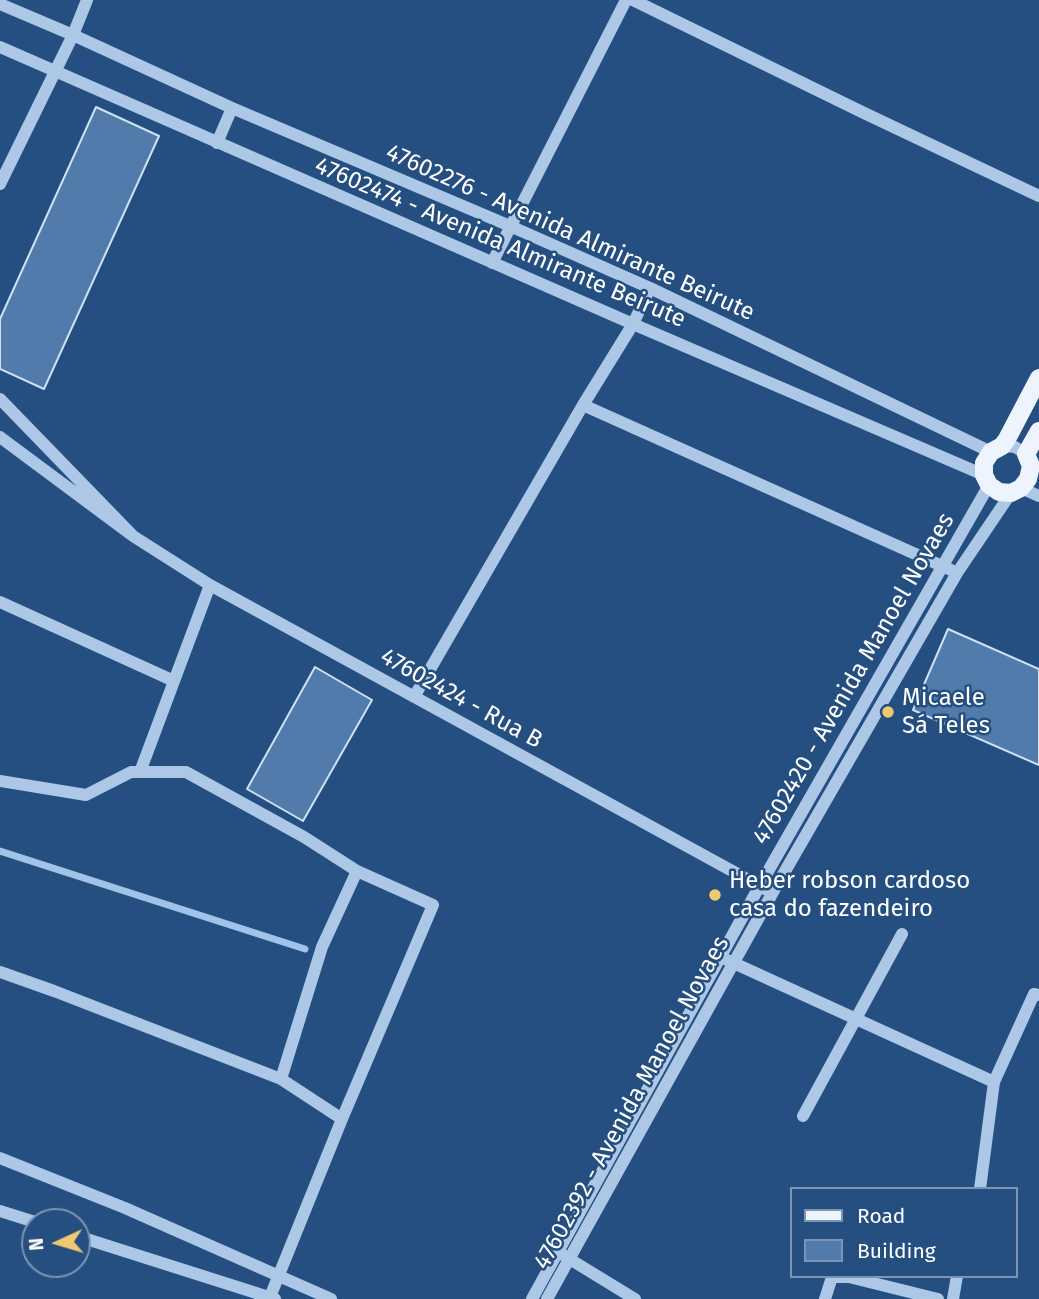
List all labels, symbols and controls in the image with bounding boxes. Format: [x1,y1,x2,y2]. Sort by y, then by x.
street label: 47602276 - Avenida Almirante Beirute [381,138,759,328]
street label: 47602474 - Avenida Almirante Beirute [310,152,690,334]
street label: 47602420 - Avenida Manoel Novaes [747,508,961,850]
street label: 47602424 - Rua B [375,643,547,755]
place label: Micaele Sá Teles [902,684,990,740]
marker: Micaele Sá Teles [880,704,896,720]
place label: Heber robson cardoso casa do fazendeiro [729,867,970,923]
marker: Heber robson cardoso casa do fazendeiro [707,887,723,903]
street label: 47602392 - Avenida Manoel Novaes [528,931,736,1275]
legend [790,1187,1018,1278]
text: Road [857,1203,905,1229]
north arrow [21,1208,91,1278]
text: N [25,1237,48,1251]
text: Building [857,1238,936,1264]

